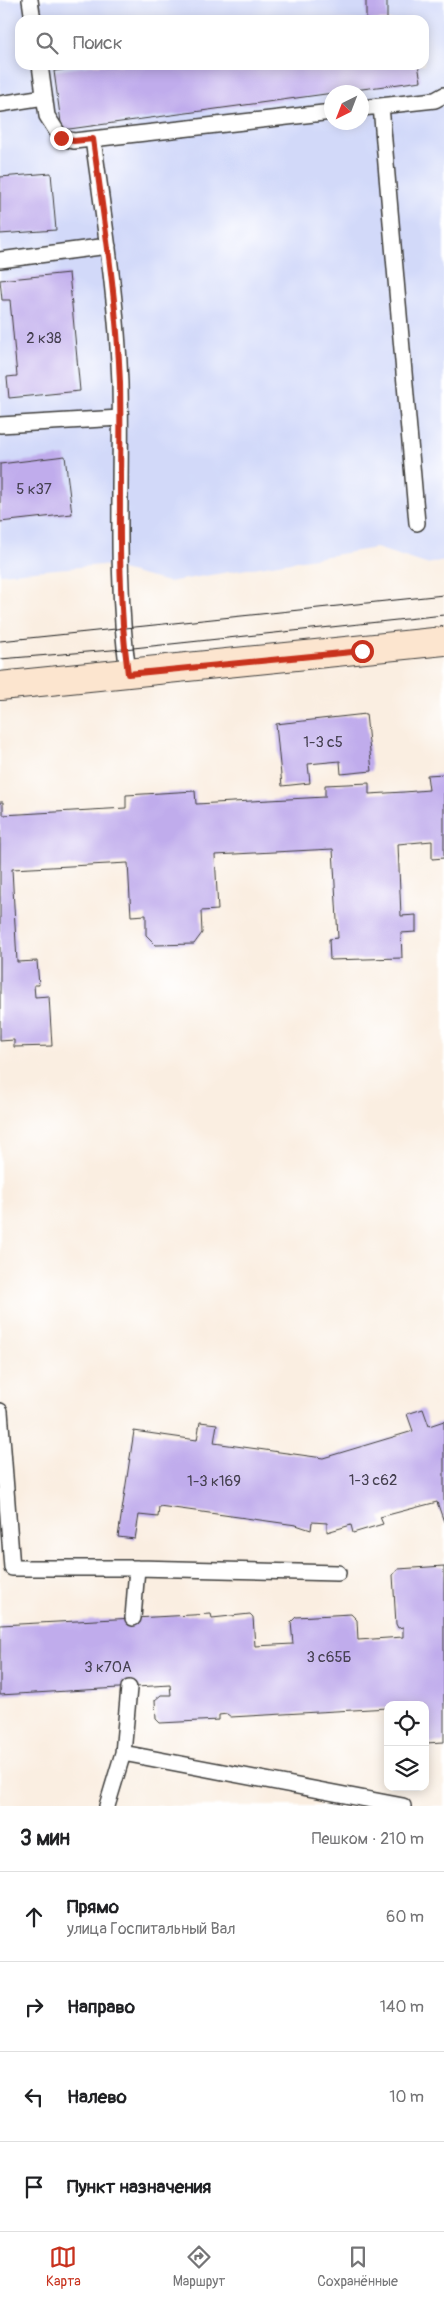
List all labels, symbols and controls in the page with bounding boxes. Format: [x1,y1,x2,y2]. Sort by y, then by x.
search box [15,15,429,70]
icon: search [33,29,61,57]
text: Поиск [73,31,123,55]
north arrow [324,85,369,130]
route end [50,127,73,150]
house number: 2 к38 [26,329,62,348]
house number: 5 к37 [16,480,52,499]
route start [351,640,374,663]
house number: 1-3 с5 [303,733,343,752]
house number: 1-3 с62 [349,1471,397,1490]
house number: 1-3 к169 [187,1472,241,1491]
house number: 3 с65Б [306,1648,352,1667]
house number: 3 к70А [84,1658,132,1677]
map controls [384,1701,429,1791]
button: locate [384,1701,429,1746]
button: layers [384,1746,429,1791]
text: 3 мин [20,1825,70,1852]
text: Пешком · 210 m [312,1829,424,1849]
text: Прямо [67,1895,119,1919]
icon: ahead [20,1903,48,1931]
text: 60 m [386,1907,424,1927]
text: улица Госпитальный Вал [67,1919,236,1939]
icon: right [20,1993,48,2021]
text: Направо [67,1995,135,2019]
text: 140 m [380,1997,424,2017]
icon: left [20,2083,48,2111]
text: Налево [67,2085,127,2109]
text: 10 m [389,2087,424,2107]
icon: arrive [20,2173,48,2201]
text: Пункт назначения [67,2175,211,2199]
tab: Карта [46,2243,81,2290]
tab: Маршрут [173,2243,225,2290]
tab: Сохранённые [317,2243,398,2290]

